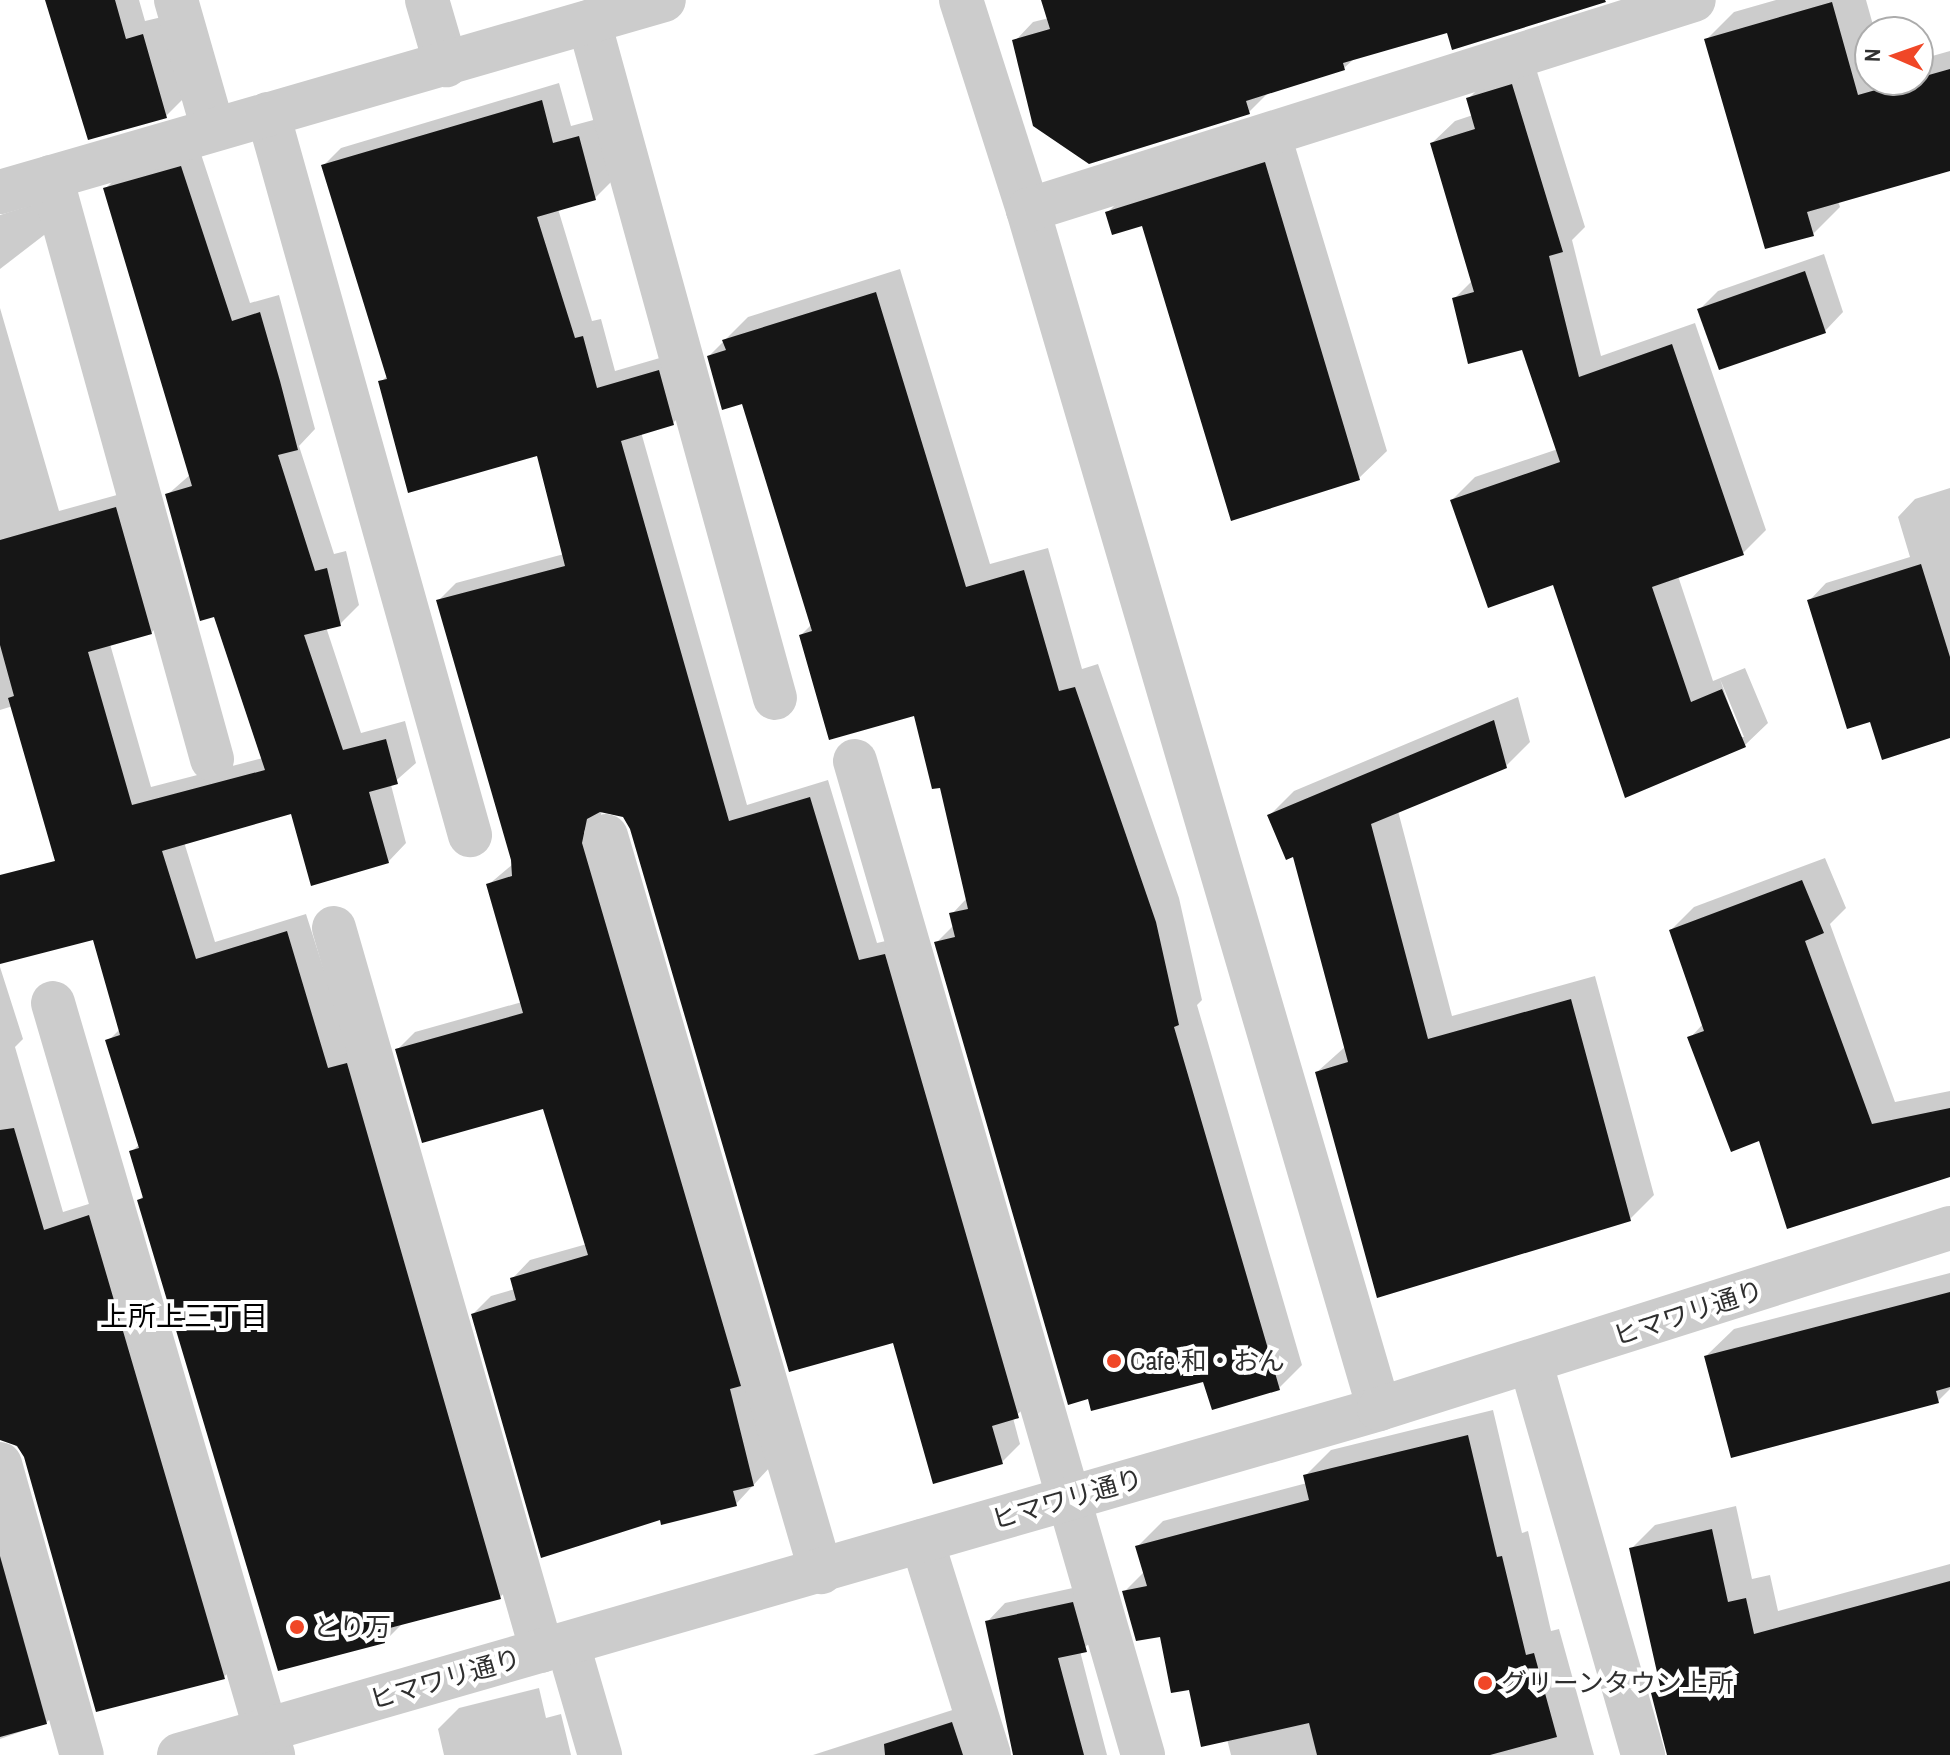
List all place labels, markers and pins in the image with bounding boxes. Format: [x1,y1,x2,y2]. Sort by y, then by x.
place label: Cafe 和・おん [1130,1345,1285,1377]
marker: Cafe 和・おん [1105,1352,1123,1370]
place label: とり万 [313,1611,391,1643]
marker: とり万 [288,1618,306,1636]
place label: グリーンタウン上所 [1501,1667,1735,1699]
marker: グリーンタウン上所 [1476,1674,1494,1692]

